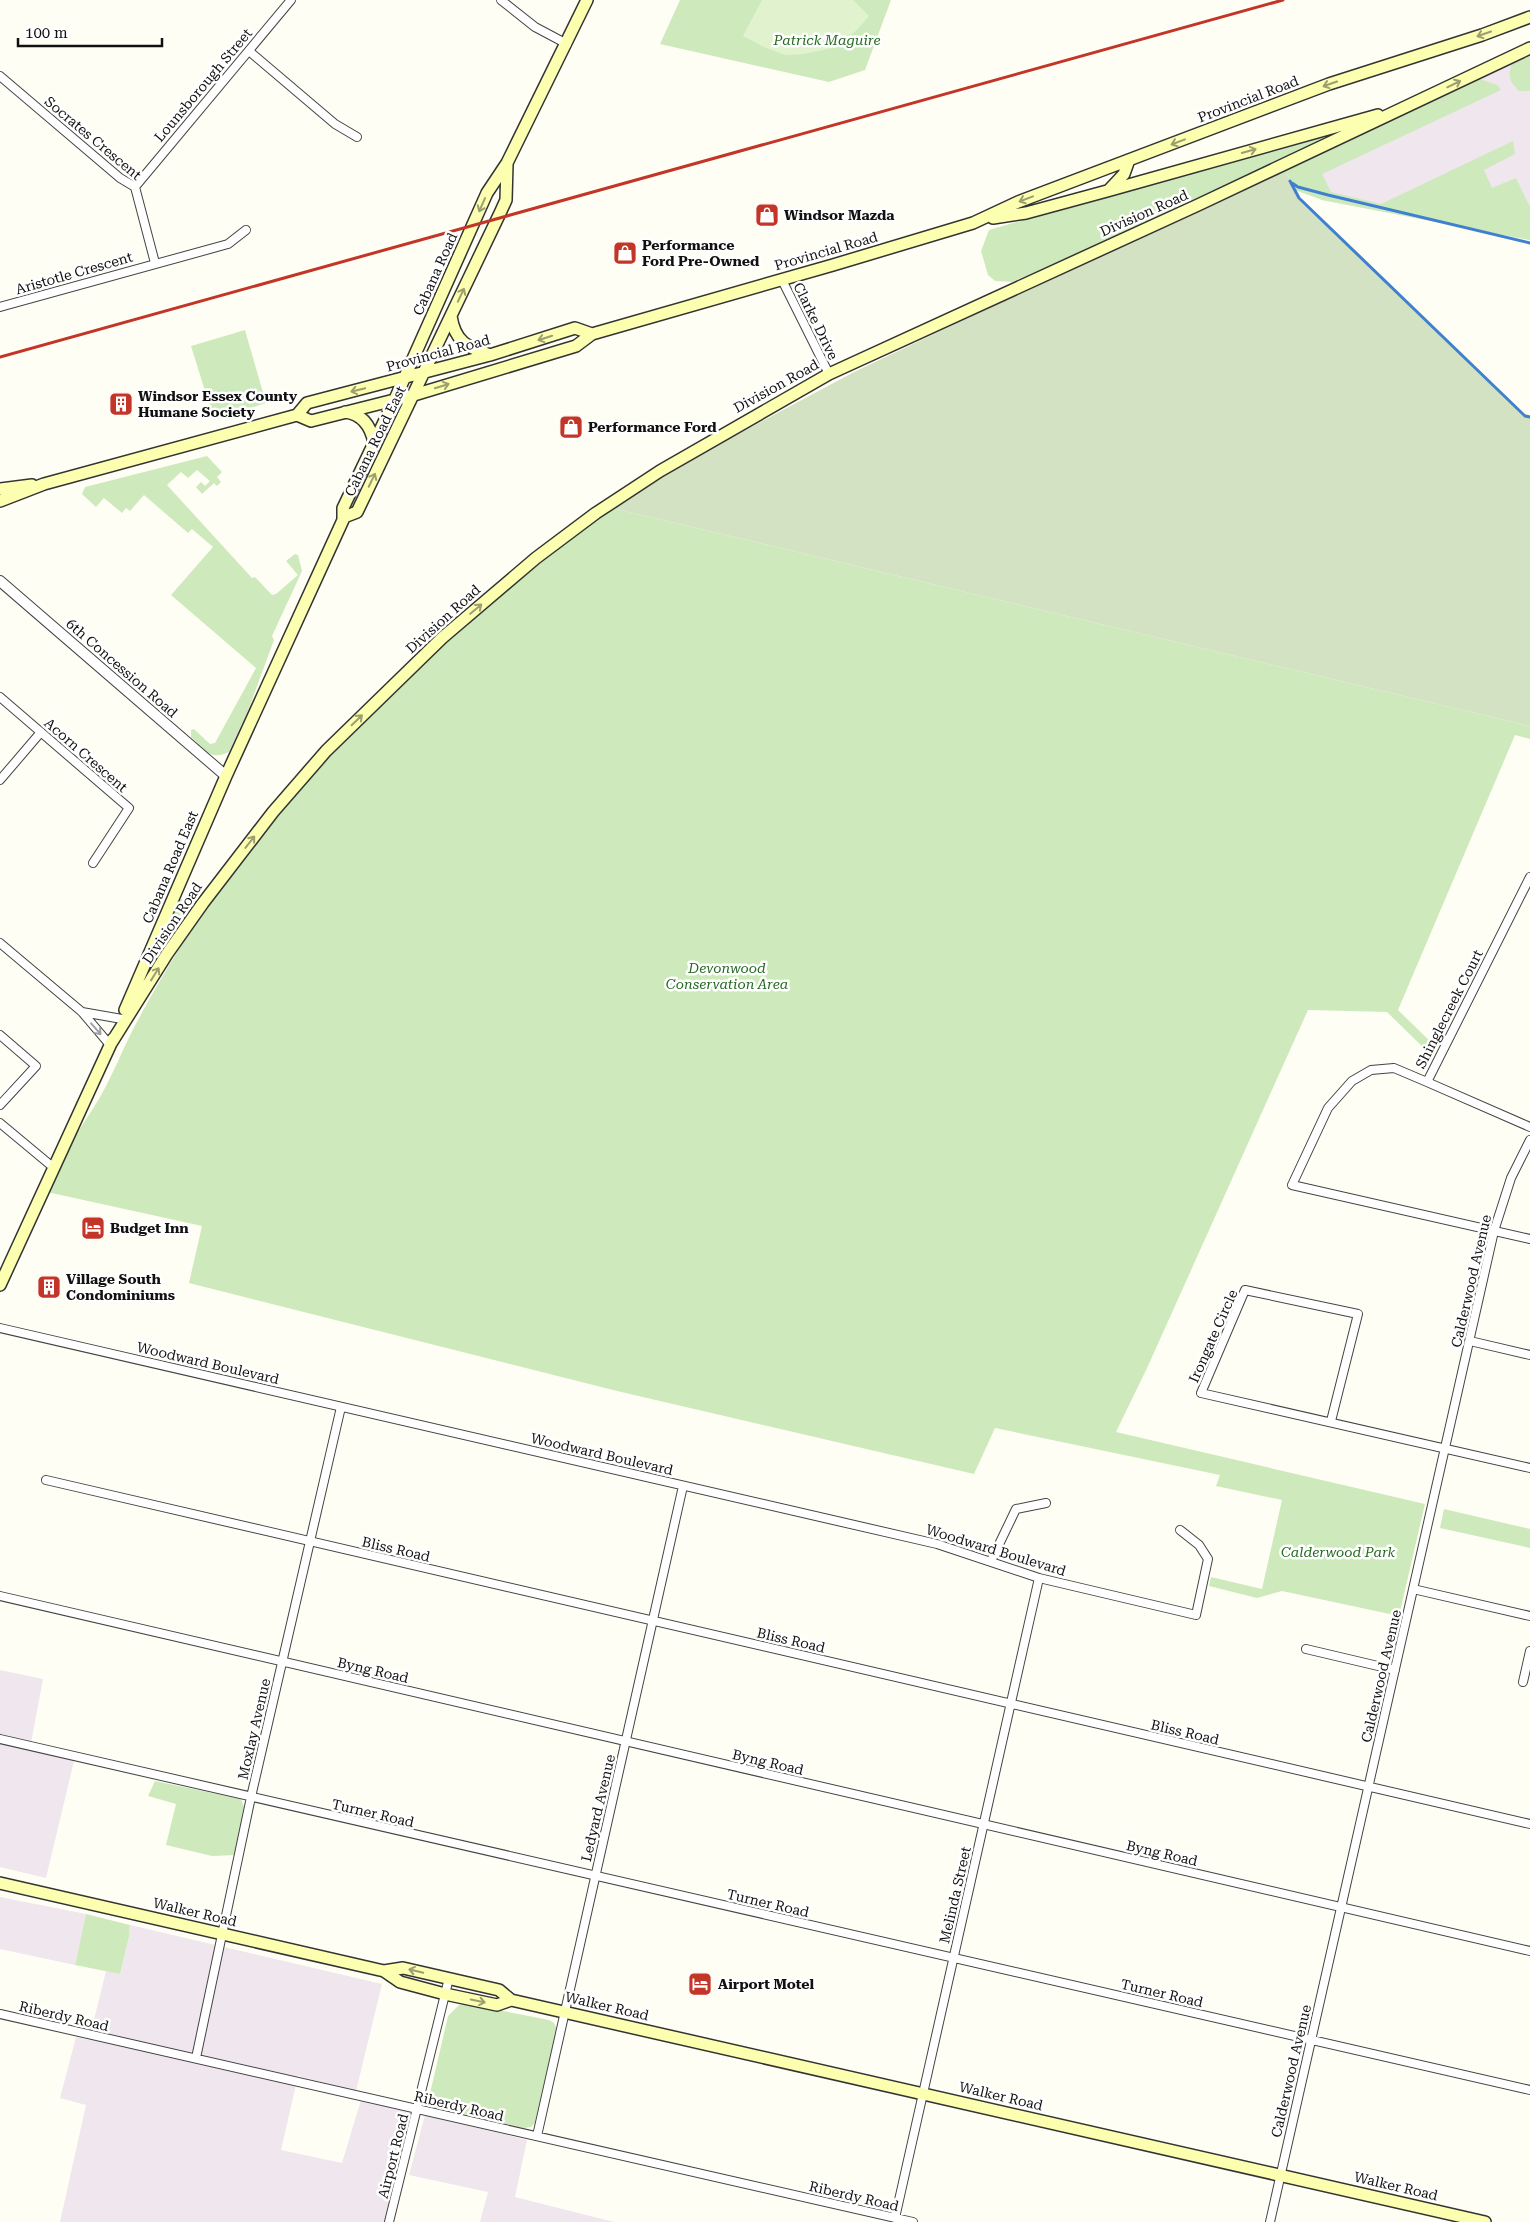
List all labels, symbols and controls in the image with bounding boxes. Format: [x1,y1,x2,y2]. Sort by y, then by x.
scale bar [18,15,161,47]
text: 100 m [25,24,68,42]
street label: Lounsborough Street [151,25,255,145]
one-way arrow [1477,30,1493,39]
park label: Patrick Maguire [772,32,881,48]
street label: Provincial Road [1195,72,1301,126]
one-way arrow [1446,79,1461,89]
one-way arrow [1322,80,1338,89]
street label: Socrates Crescent [41,93,145,183]
one-way arrow [1171,137,1186,147]
one-way arrow [1241,146,1257,156]
street label: Division Road [1098,186,1190,240]
one-way arrow [1019,195,1034,204]
one-way arrow [477,197,487,212]
shop icon: Windsor Mazda [754,202,780,228]
place label: Windsor Mazda [784,207,895,223]
street label: Provincial Road [772,229,880,273]
street label: Cabana Road [410,230,460,318]
place label: Performance Ford Pre-Owned [642,237,760,269]
shop icon: Performance Ford Pre-Owned [612,240,638,266]
street label: Aristotle Crescent [14,249,134,297]
street label: Clarke Drive [790,280,842,363]
one-way arrow [457,288,466,303]
street label: Provincial Road [384,331,492,375]
one-way arrow [538,333,554,343]
street label: Division Road [731,356,821,416]
one-way arrow [434,381,450,391]
street label: Cabana Road East [341,383,409,499]
one-way arrow [350,385,366,395]
place label: Windsor Essex County Humane Society [138,388,298,420]
building icon: Windsor Essex County Humane Society [108,391,134,417]
shop icon: Performance Ford [558,414,584,440]
place label: Performance Ford [588,419,717,435]
one-way arrow [368,473,378,488]
street label: Division Road [402,581,484,657]
one-way arrow [469,604,482,615]
street label: 6th Concession Road [63,615,181,721]
one-way arrow [351,714,363,727]
street label: Acorn Crescent [41,715,131,795]
street label: Cabana Road East [139,808,201,926]
one-way arrow [244,836,255,849]
street label: Division Road [139,879,205,967]
street label: Shinglecreek Court [1412,947,1486,1071]
park label: Devonwood Conservation Area [666,960,788,992]
one-way arrow [150,967,160,981]
one-way arrow [90,1022,102,1035]
street label: Calderwood Avenue [1448,1213,1494,1349]
hotel icon: Budget Inn [80,1215,106,1241]
place label: Budget Inn [110,1220,189,1236]
place label: Village South Condominiums [66,1271,175,1303]
building icon: Village South Condominiums [36,1274,62,1300]
street label: Irongate Circle [1185,1287,1241,1385]
street label: Woodward Boulevard [135,1339,281,1387]
street label: Woodward Boulevard [529,1430,675,1478]
street label: Woodward Boulevard [924,1521,1068,1579]
street label: Bliss Road [360,1533,432,1565]
park label: Calderwood Park [1281,1544,1395,1560]
street label: Calderwood Avenue [1358,1608,1404,1744]
street label: Bliss Road [755,1624,827,1656]
street label: Byng Road [336,1654,410,1686]
street label: Moxlay Avenue [235,1677,273,1781]
street label: Bliss Road [1149,1716,1221,1748]
street label: Byng Road [731,1746,805,1778]
street label: Ledyard Avenue [578,1753,618,1863]
street label: Turner Road [330,1796,416,1830]
street label: Byng Road [1125,1837,1199,1869]
street label: Melinda Street [936,1845,974,1945]
street label: Turner Road [725,1886,811,1920]
street label: Walker Road [152,1895,238,1929]
one-way arrow [409,1966,425,1975]
hotel icon: Airport Motel [687,1971,713,1997]
place label: Airport Motel [718,1976,814,1992]
street label: Turner Road [1119,1976,1205,2010]
street label: Walker Road [564,1989,650,2023]
one-way arrow [470,1997,486,2006]
street label: Riberdy Road [18,1998,111,2034]
street label: Calderwood Avenue [1268,2003,1314,2139]
street label: Walker Road [958,2079,1044,2113]
street label: Riberdy Road [413,2088,506,2124]
street label: Airport Road [375,2112,411,2200]
street label: Walker Road [1353,2169,1439,2203]
street label: Riberdy Road [808,2178,901,2214]

